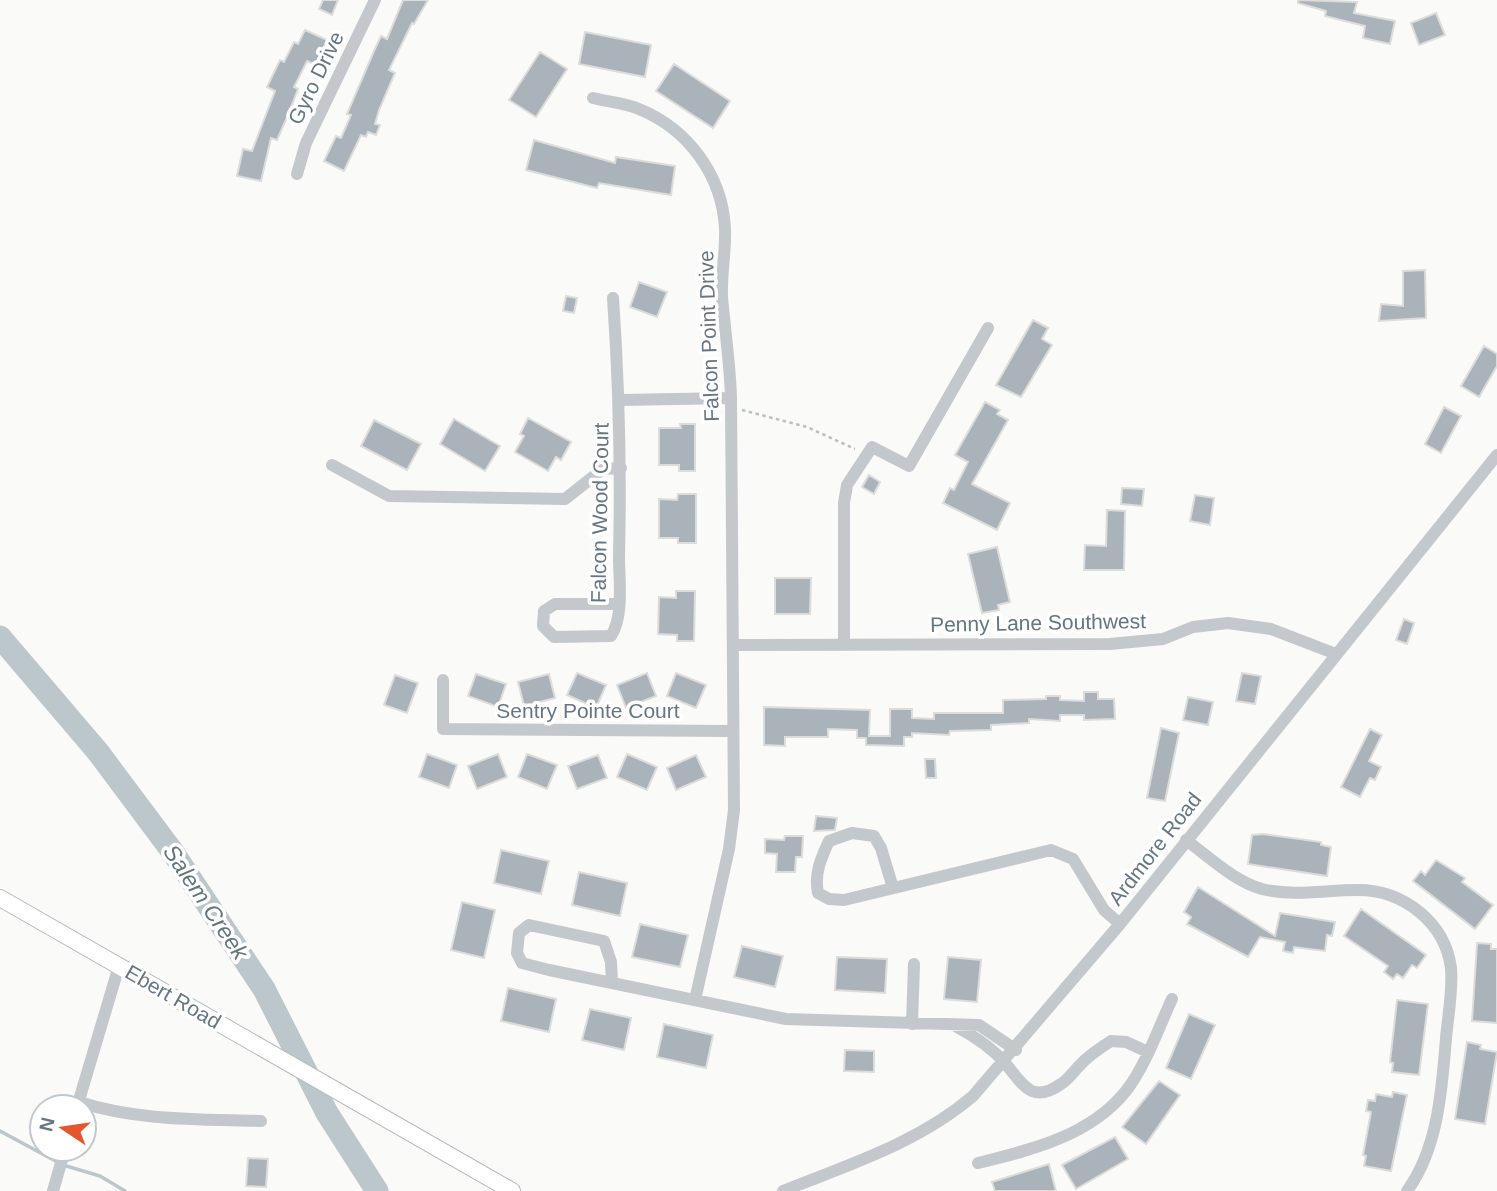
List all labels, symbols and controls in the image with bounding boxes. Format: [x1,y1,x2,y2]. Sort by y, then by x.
street label: Gyro Drive [283,28,348,128]
street label: Falcon Point Drive [694,250,723,422]
street label: Falcon Wood Court [586,422,613,603]
street label: Penny Lane Southwest [930,609,1146,636]
street label: Sentry Pointe Court [496,699,680,722]
street label: Ardmore Road [1104,788,1206,910]
water label: Salem Creek [158,840,255,966]
street label: Ebert Road [121,960,225,1033]
north arrow [28,1093,98,1163]
text: N [35,1115,59,1133]

